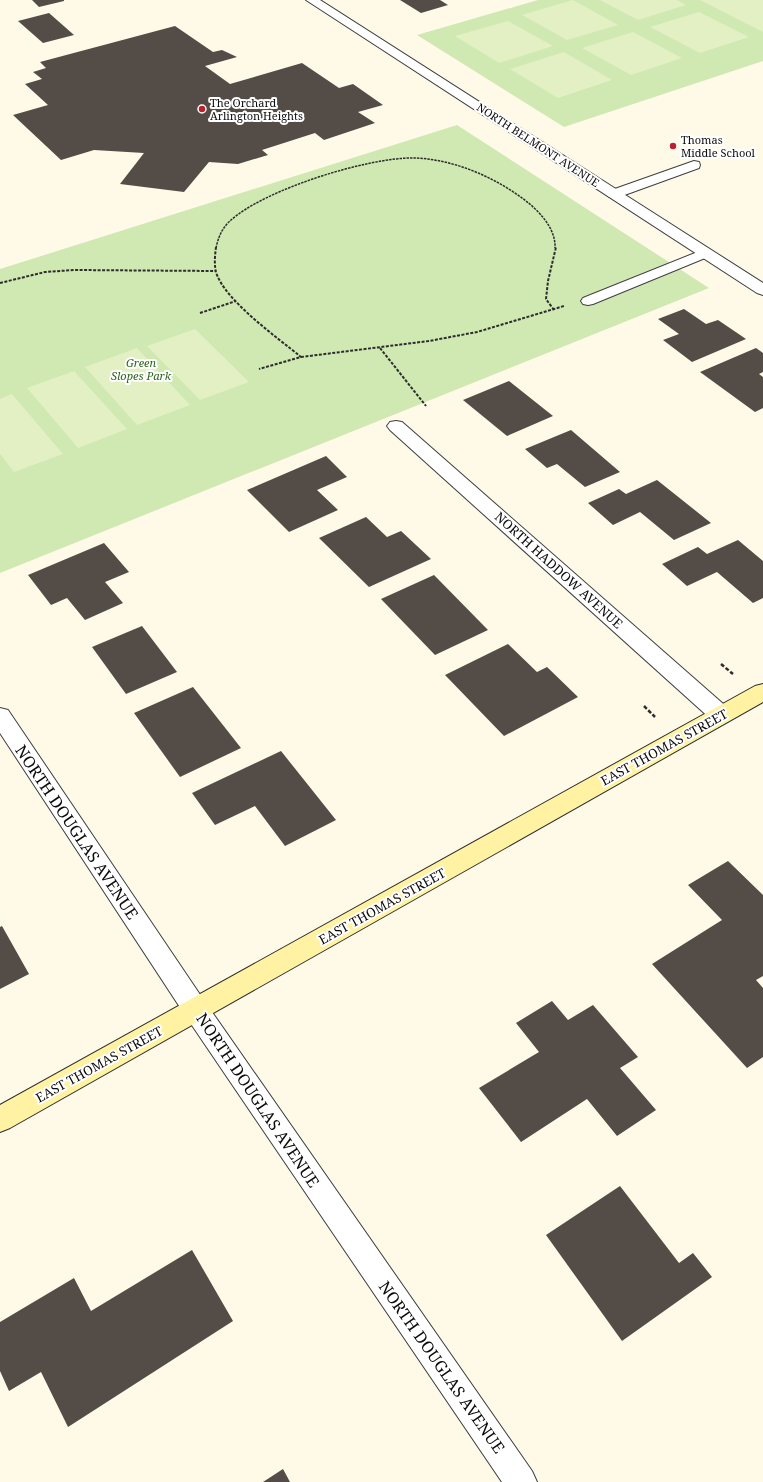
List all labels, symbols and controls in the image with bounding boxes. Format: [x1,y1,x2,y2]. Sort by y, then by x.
place label: The Orchard Arlington Heights [210,95,303,123]
street label: NORTH BELMONT AVENUE [474,99,603,190]
marker: The Orchard Arlington Heights [197,104,207,114]
place label: Thomas Middle School [681,132,756,160]
marker: Thomas Middle School [668,141,678,151]
park label: Green Slopes Park [111,355,172,383]
street label: NORTH HADDOW AVENUE [491,508,627,632]
street label: EAST THOMAS STREET [597,705,731,789]
street label: NORTH DOUGLAS AVENUE [10,741,144,924]
street label: EAST THOMAS STREET [315,864,449,948]
street label: NORTH DOUGLAS AVENUE [191,1009,325,1192]
street label: EAST THOMAS STREET [32,1022,166,1106]
street label: NORTH DOUGLAS AVENUE [374,1276,510,1458]

